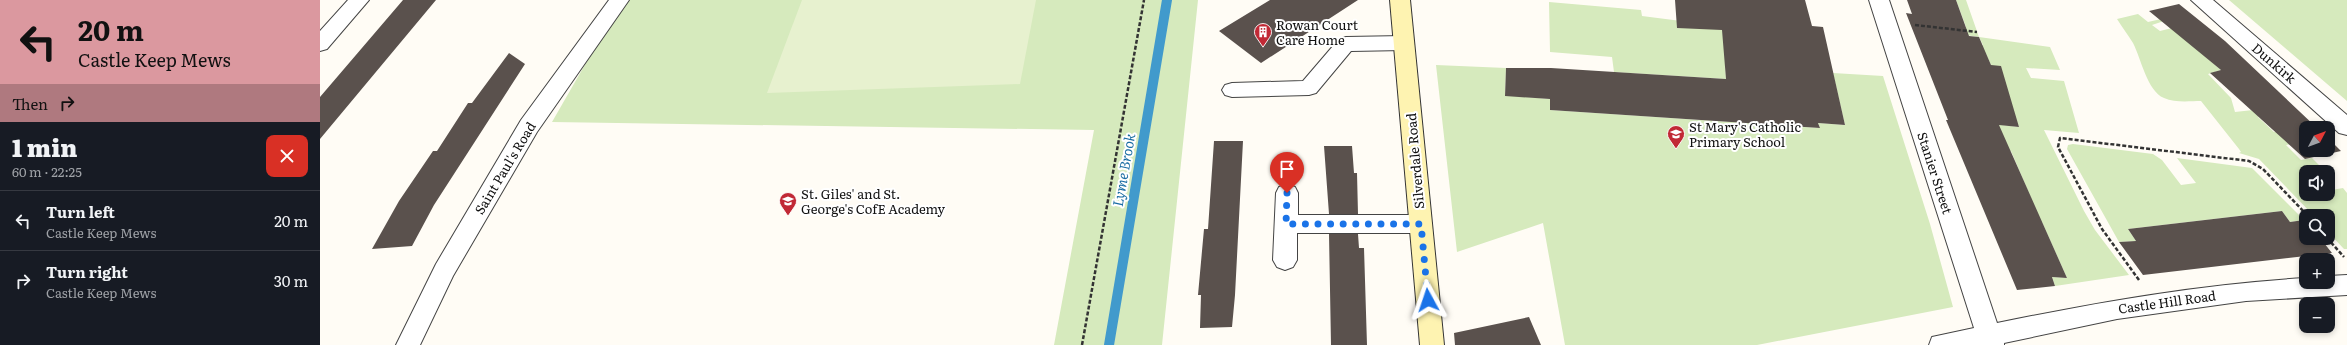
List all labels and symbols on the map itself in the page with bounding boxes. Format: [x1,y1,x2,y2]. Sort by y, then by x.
place label: Rowan Court Care Home [1276,15,1359,49]
building icon: Rowan Court Care Home [1253,22,1273,47]
street label: Dunkirk [2248,38,2301,88]
street label: Silverdale Road [1401,112,1428,210]
place label: St Mary's Catholic Primary School [1689,117,1801,151]
street label: Saint Paul's Road [469,118,540,218]
north arrow [2299,121,2335,157]
school or university icon: St Mary's Catholic Primary School [1666,124,1686,149]
street label: Stanier Street [1913,129,1958,217]
water label: Lyme Brook [1107,131,1139,208]
pin [1270,152,1304,193]
place label: St. Giles' and St. George's CofE Academy [801,184,946,218]
school or university icon: St. Giles' and St. George's CofE Academy [778,191,798,216]
position arrow [1407,279,1449,321]
street label: Castle Hill Road [2117,285,2217,318]

